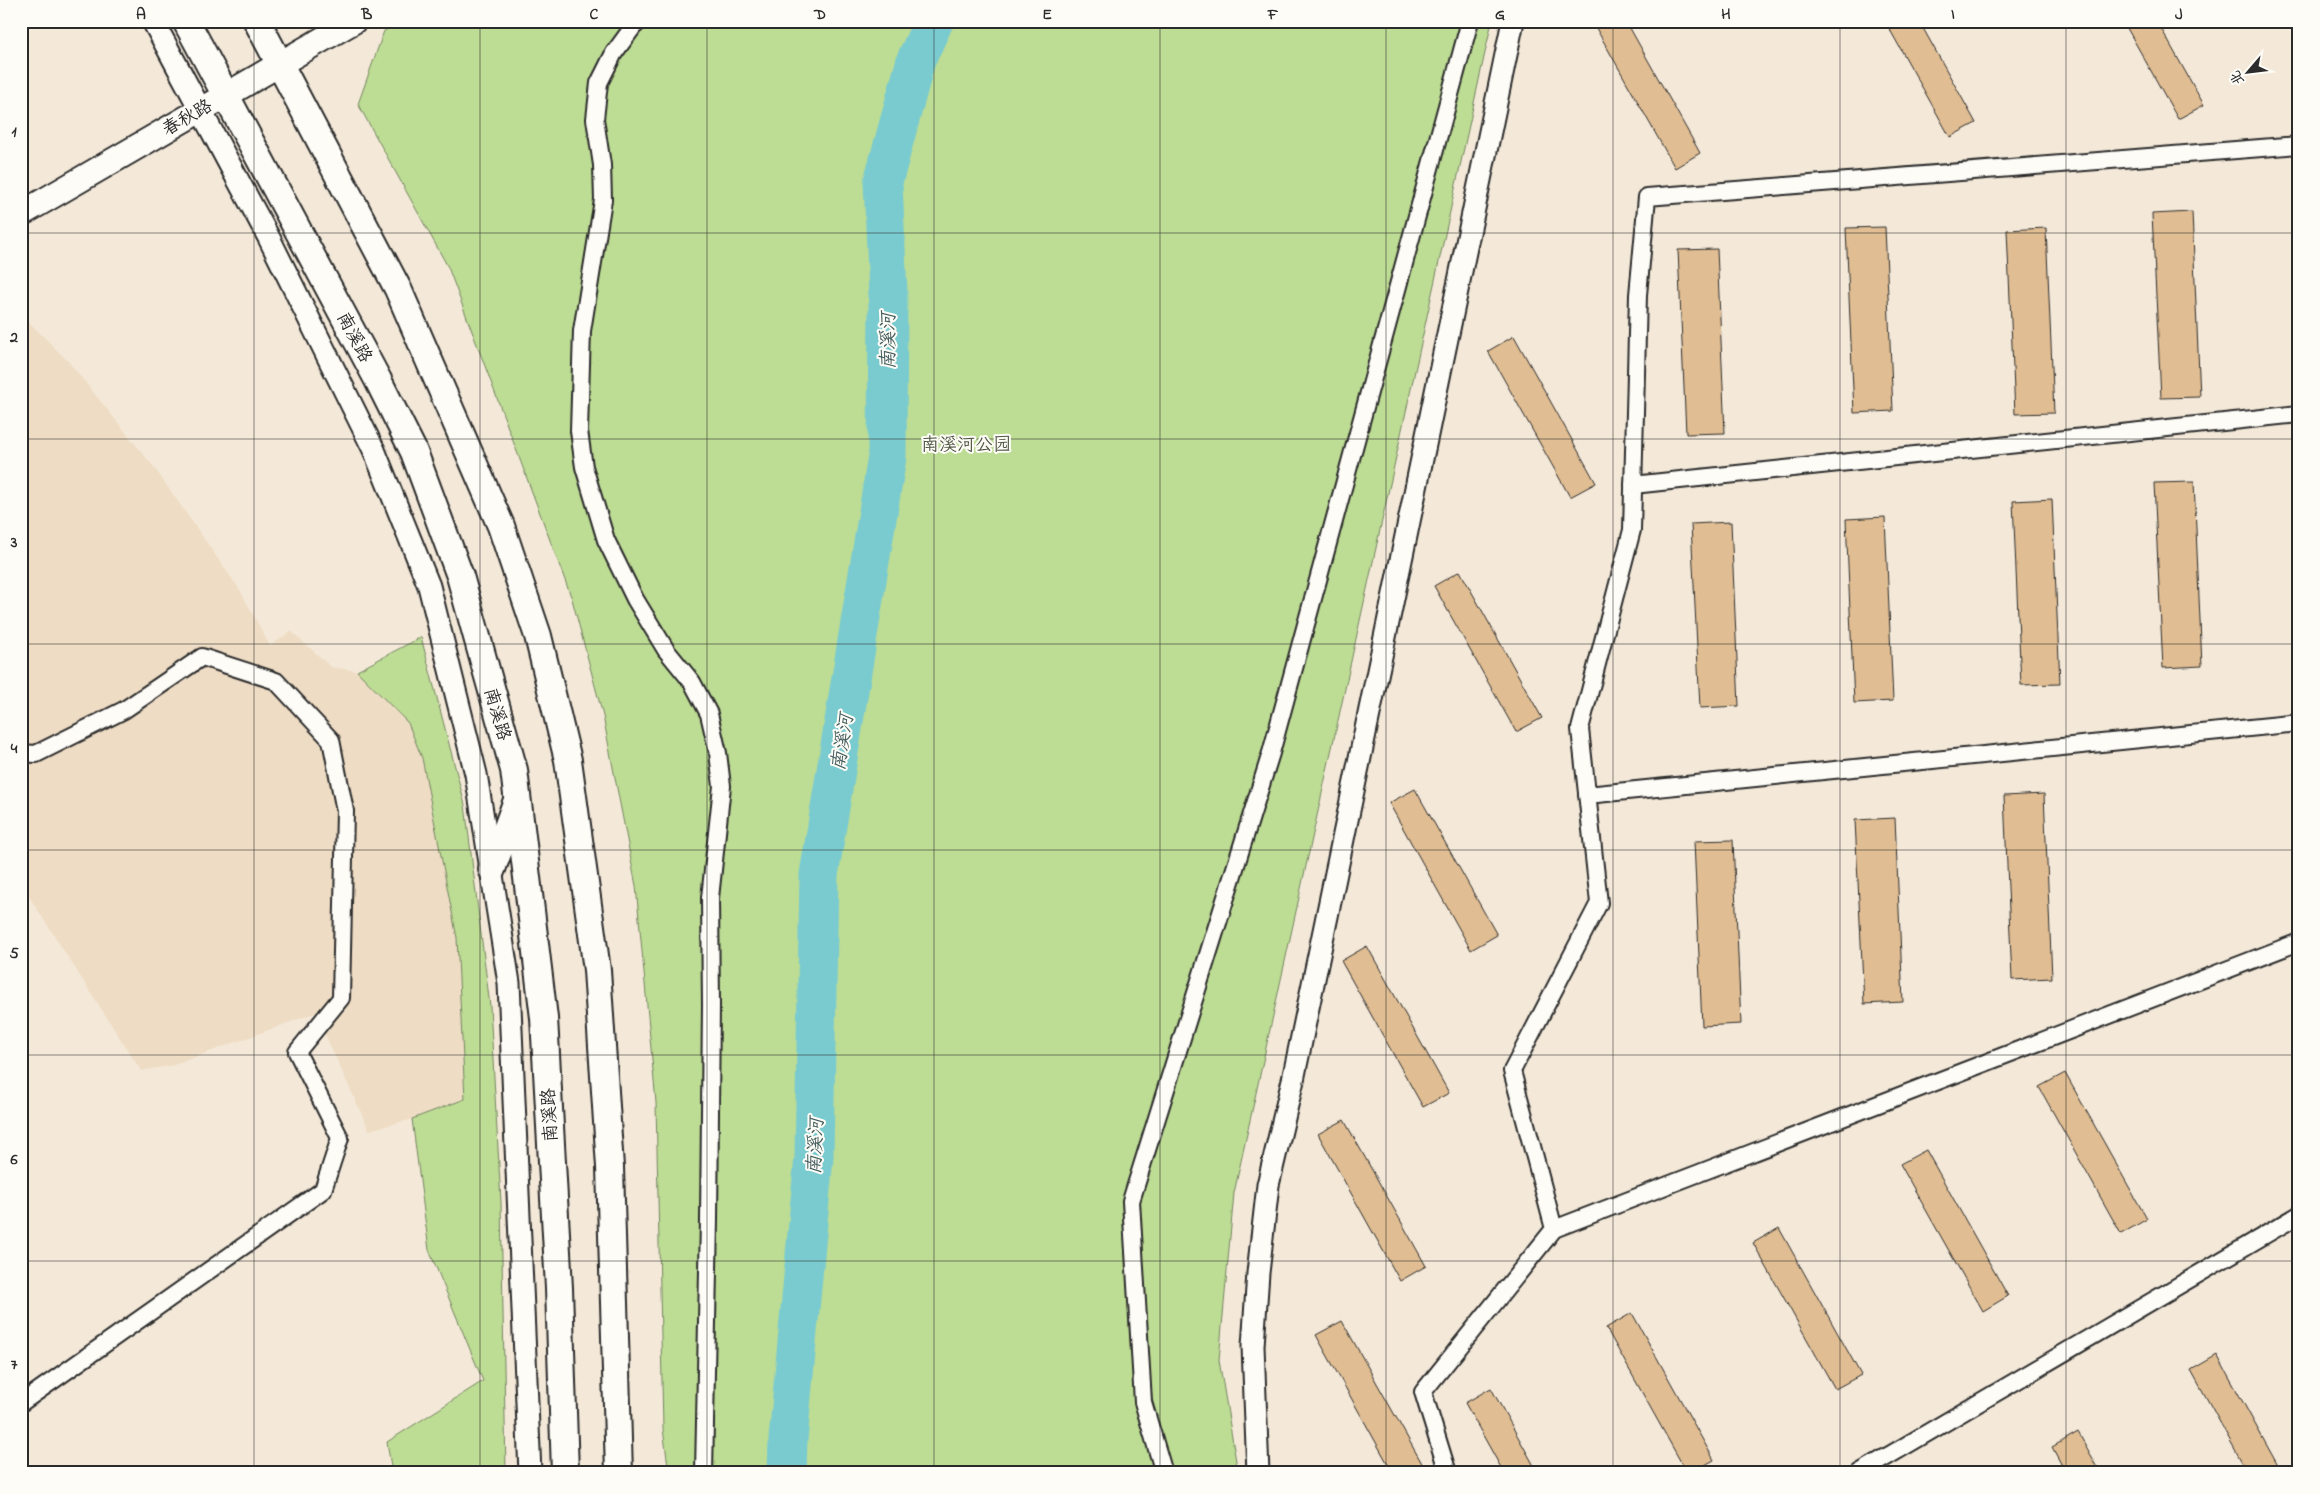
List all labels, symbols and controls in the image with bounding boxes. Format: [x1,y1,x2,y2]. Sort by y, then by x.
text: A [136,3,146,27]
text: B [361,3,373,27]
text: C [590,3,599,27]
text: D [813,3,826,27]
text: E [1042,3,1052,27]
text: F [1267,3,1279,27]
text: G [1495,3,1505,27]
text: H [1721,3,1731,27]
text: I [1951,3,1955,27]
text: J [2175,3,2183,27]
north arrow [2222,48,2272,98]
text: 北 [2225,66,2250,89]
street label: 春秋路 [158,94,218,143]
text: 1 [11,120,17,144]
street label: 南溪路 [329,308,377,368]
water label: 南溪河 [876,310,903,370]
text: 2 [9,326,18,350]
park label: 南溪河公园 [921,433,1011,459]
text: 3 [10,531,18,555]
street label: 南溪路 [476,685,516,744]
water label: 南溪河 [826,709,862,773]
text: 4 [10,737,18,761]
text: 5 [9,942,19,966]
street label: 南溪路 [537,1087,565,1143]
water label: 南溪河 [802,1114,832,1175]
text: 6 [9,1148,18,1172]
text: 7 [11,1353,18,1377]

